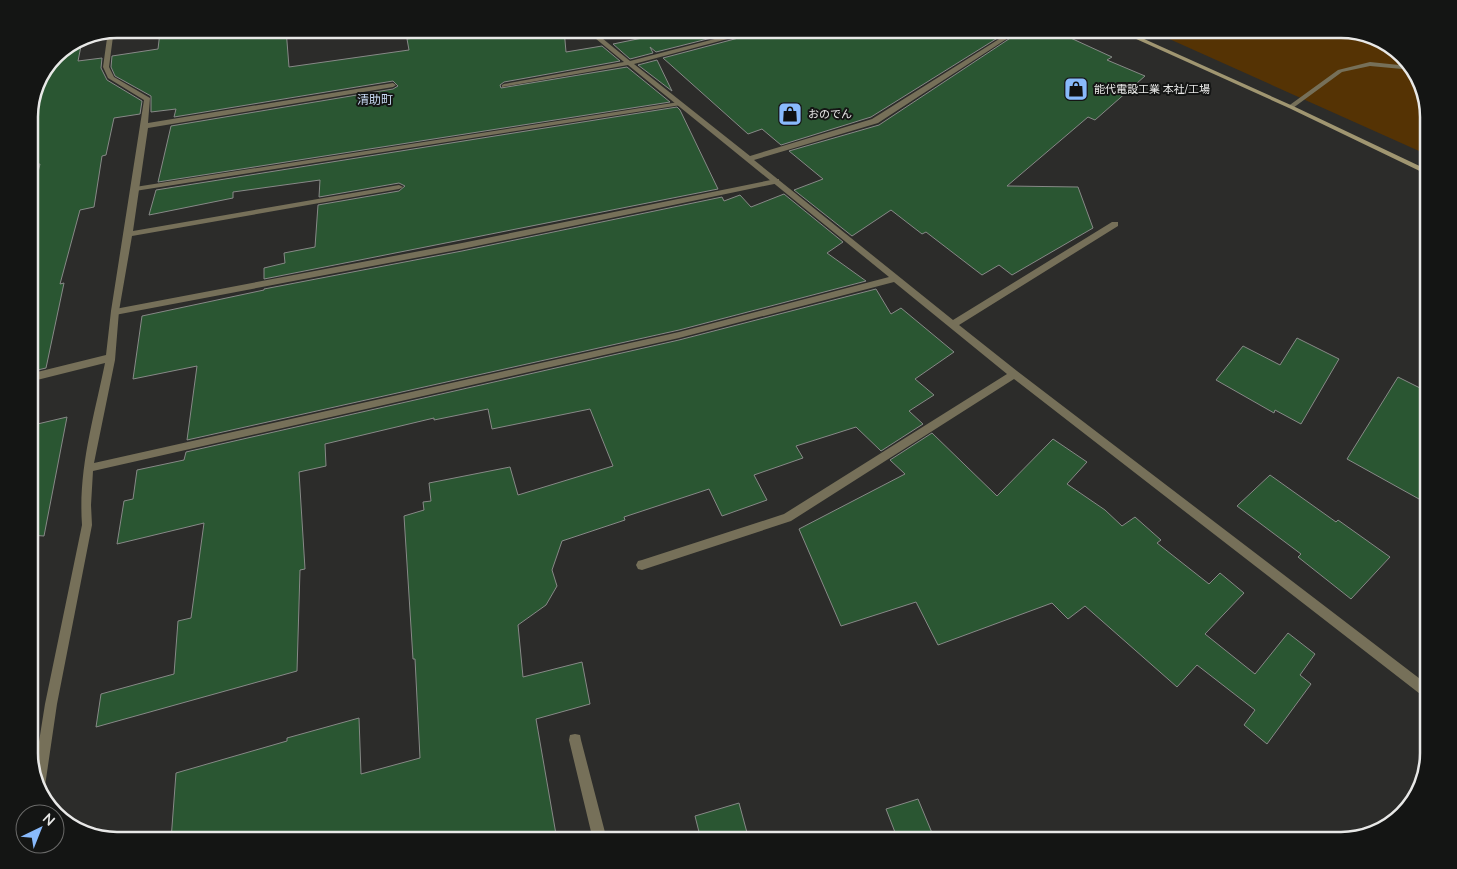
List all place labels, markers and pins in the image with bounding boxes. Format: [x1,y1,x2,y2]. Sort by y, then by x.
shop icon: 能代電設工業 本社/工場 [1063,76,1089,102]
place label: 能代電設工業 本社/工場 [1094,82,1210,97]
shop icon: おのでん [777,101,803,127]
place label: おのでん [808,107,852,122]

